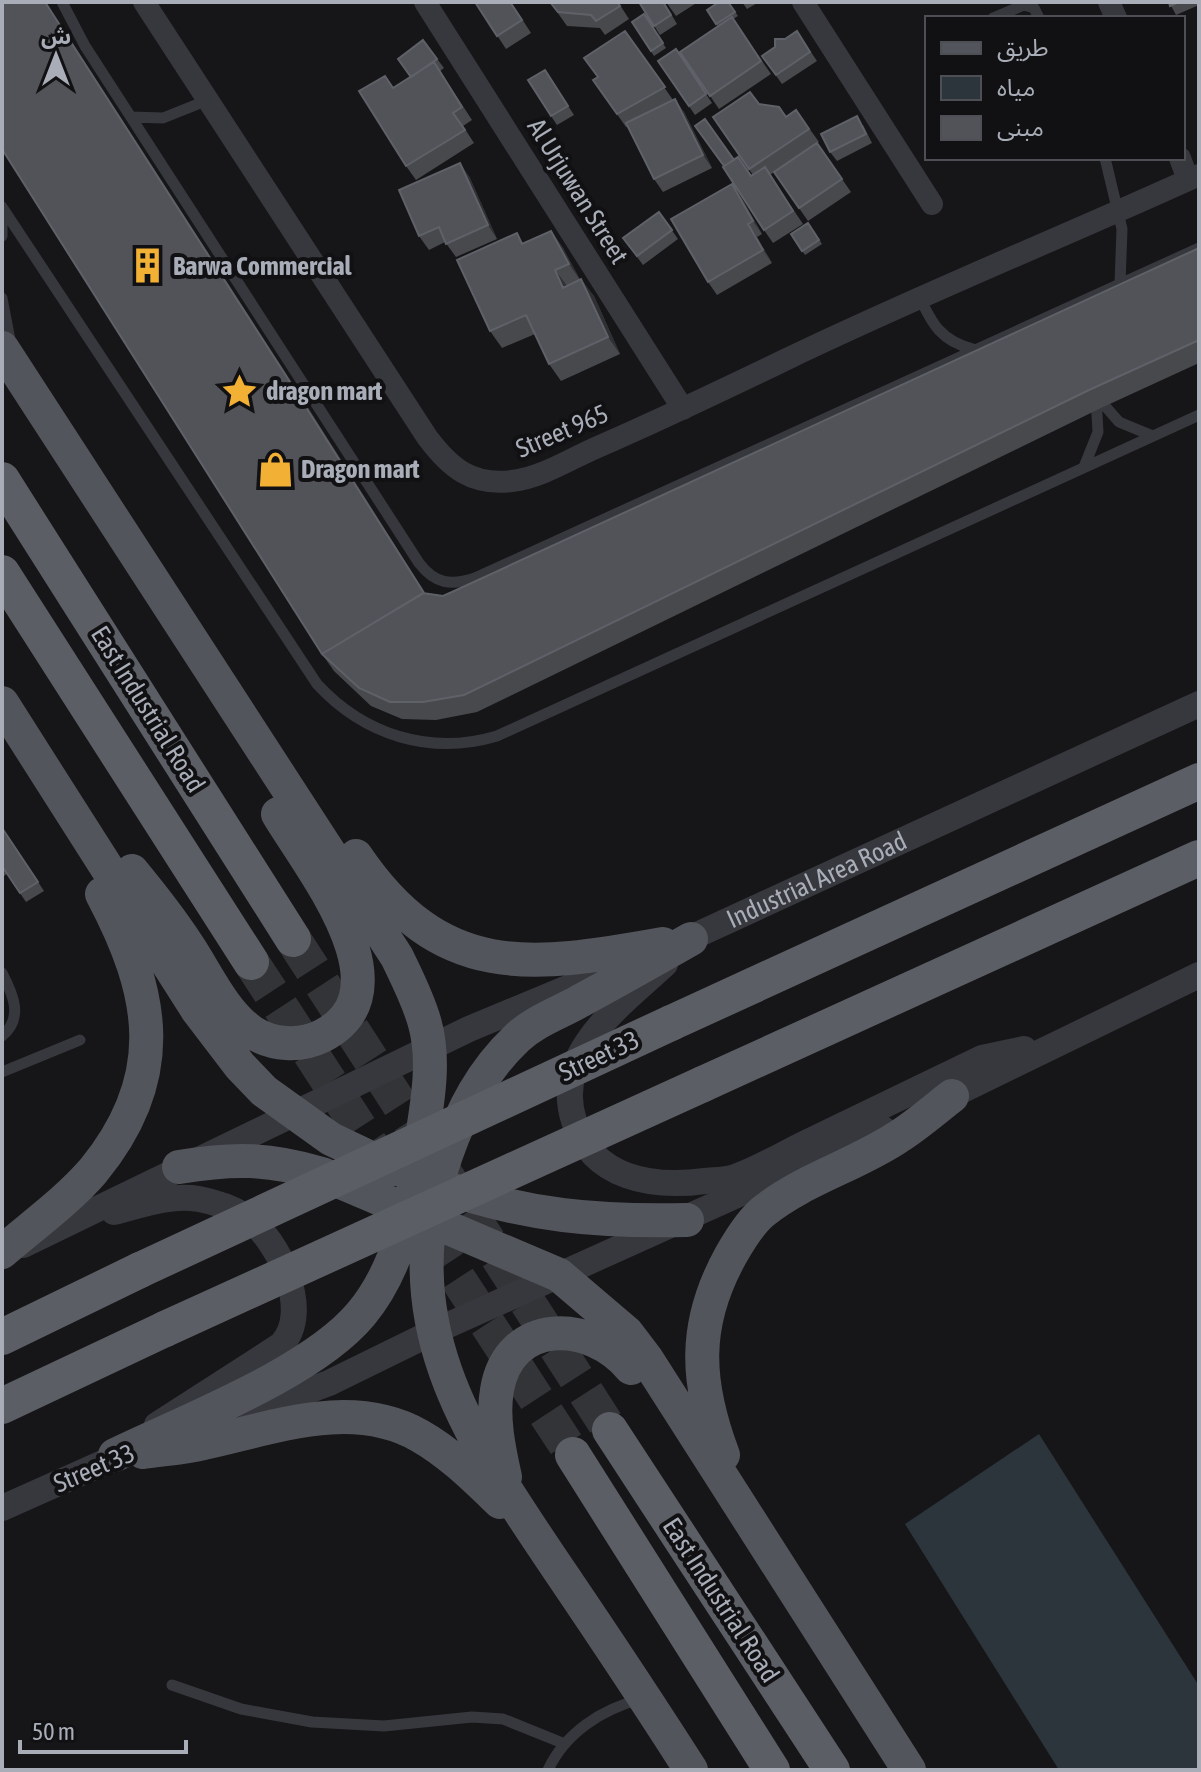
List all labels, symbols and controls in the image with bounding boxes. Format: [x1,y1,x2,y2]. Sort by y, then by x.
north arrow [16,16,96,96]
legend [925,16,1185,160]
text: ش [41,23,71,49]
text: طريق [997,34,1049,63]
text: مياه [997,74,1035,101]
street label: Al Urjuwan Street [521,113,635,269]
text: مبنى [997,114,1044,141]
building icon: Barwa Commercial [128,247,166,285]
place label: Barwa Commercial [173,251,353,281]
place icon: dragon mart [221,372,259,410]
place label: dragon mart [266,376,383,406]
street label: Street 965 [511,398,613,464]
shop icon: Dragon mart [256,450,294,488]
place label: Dragon mart [301,454,420,484]
street label: East Industrial Road [85,620,211,798]
street label: Industrial Area Road [722,826,911,934]
street label: Street 33 [554,1024,644,1088]
street label: Street 33 [49,1438,139,1498]
street label: East Industrial Road [657,1512,785,1688]
scale bar [20,1704,186,1754]
text: 50 m [32,1718,75,1745]

